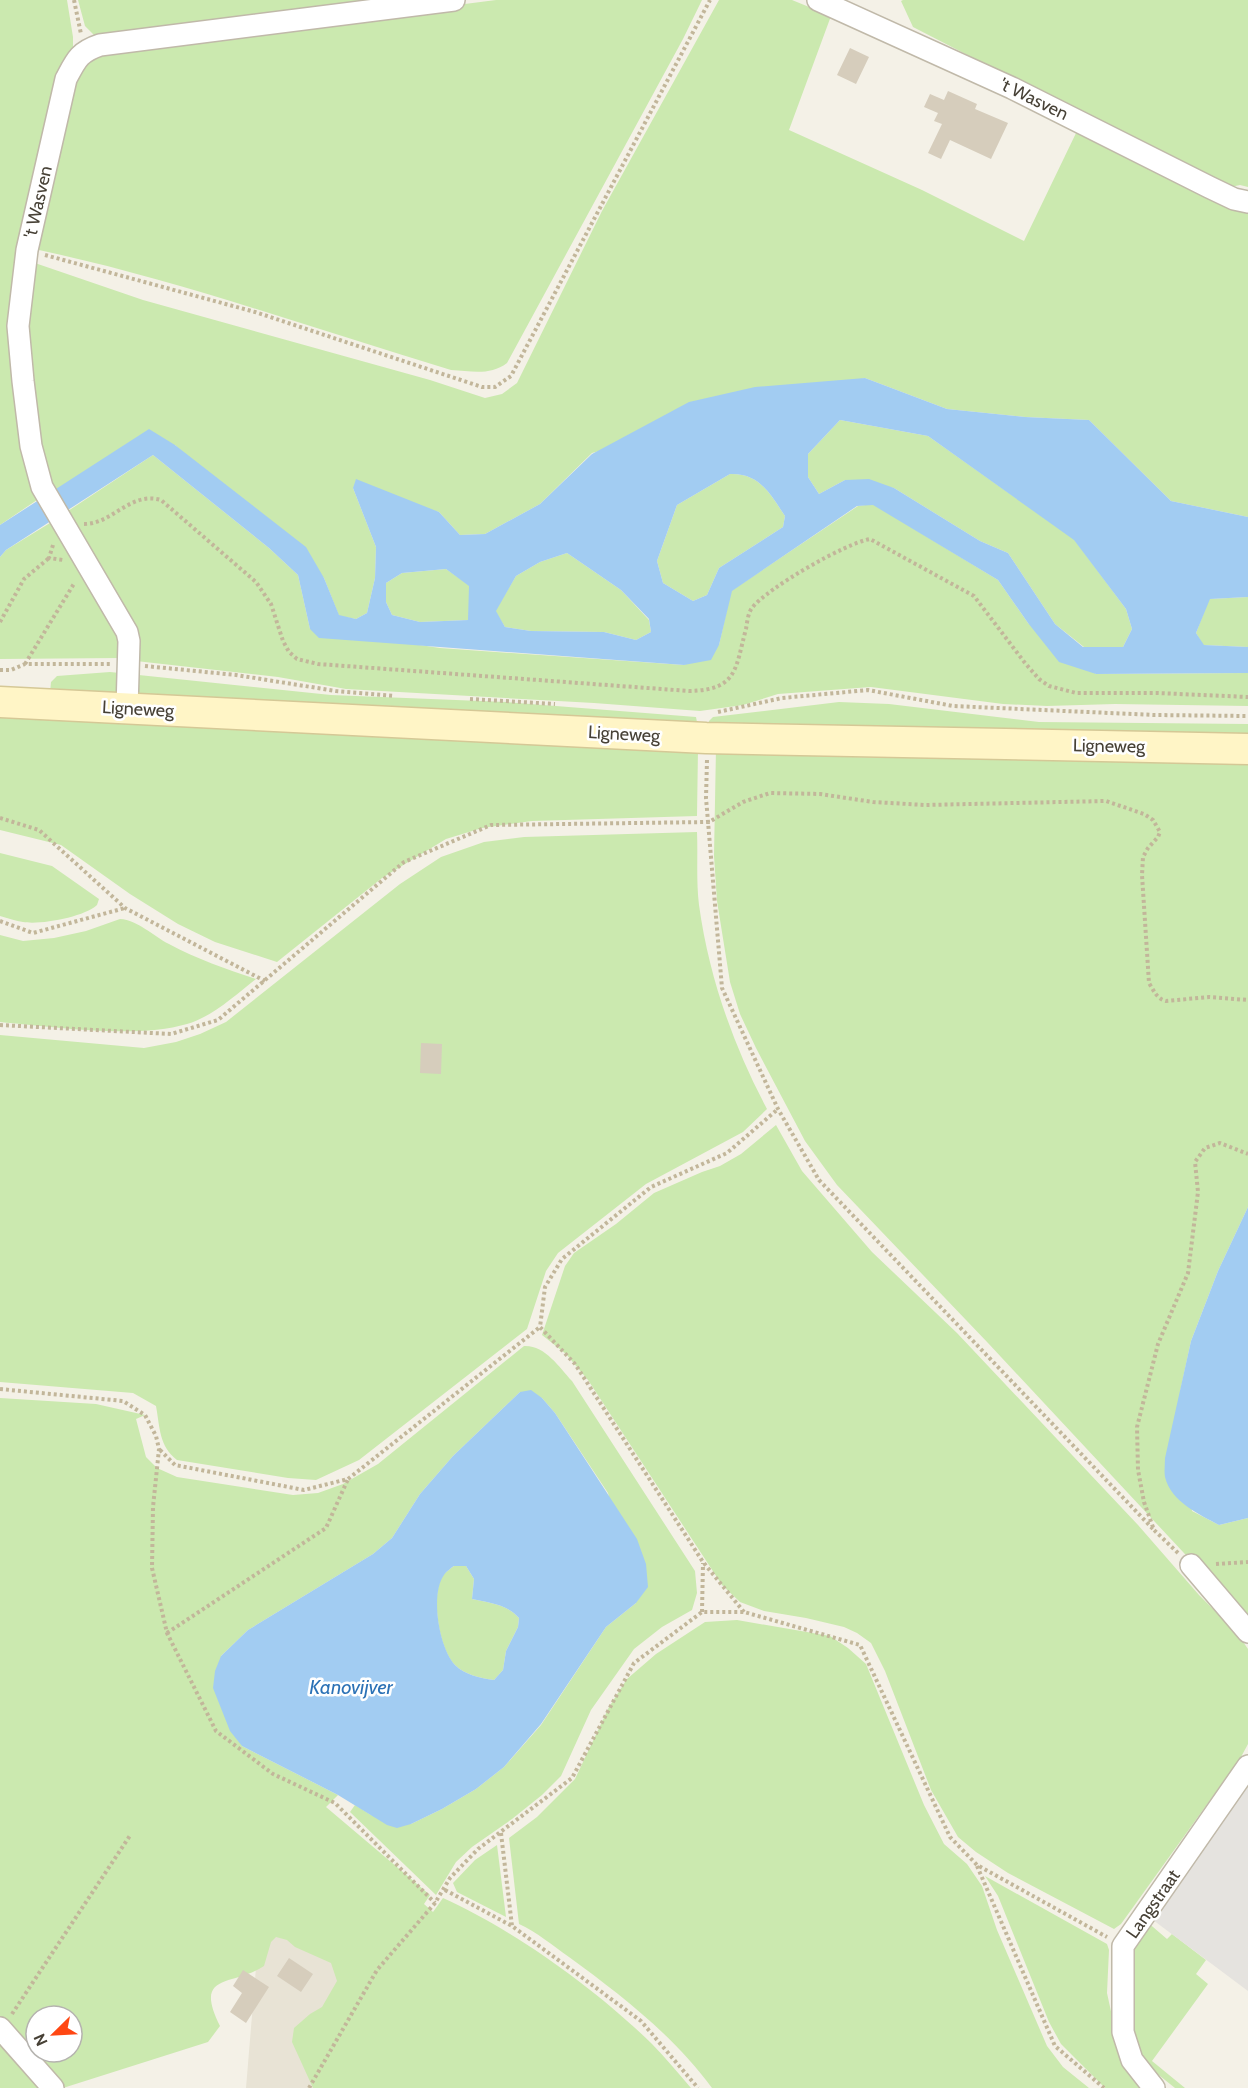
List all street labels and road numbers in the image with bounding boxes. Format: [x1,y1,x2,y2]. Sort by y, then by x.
street label: 't Wasven [996,73,1072,125]
street label: 't Wasven [19,164,57,240]
street label: Ligneweg [101,696,176,722]
street label: Ligneweg [587,721,662,747]
street label: Ligneweg [1073,734,1146,758]
street label: Langstraat [1121,1865,1185,1943]

